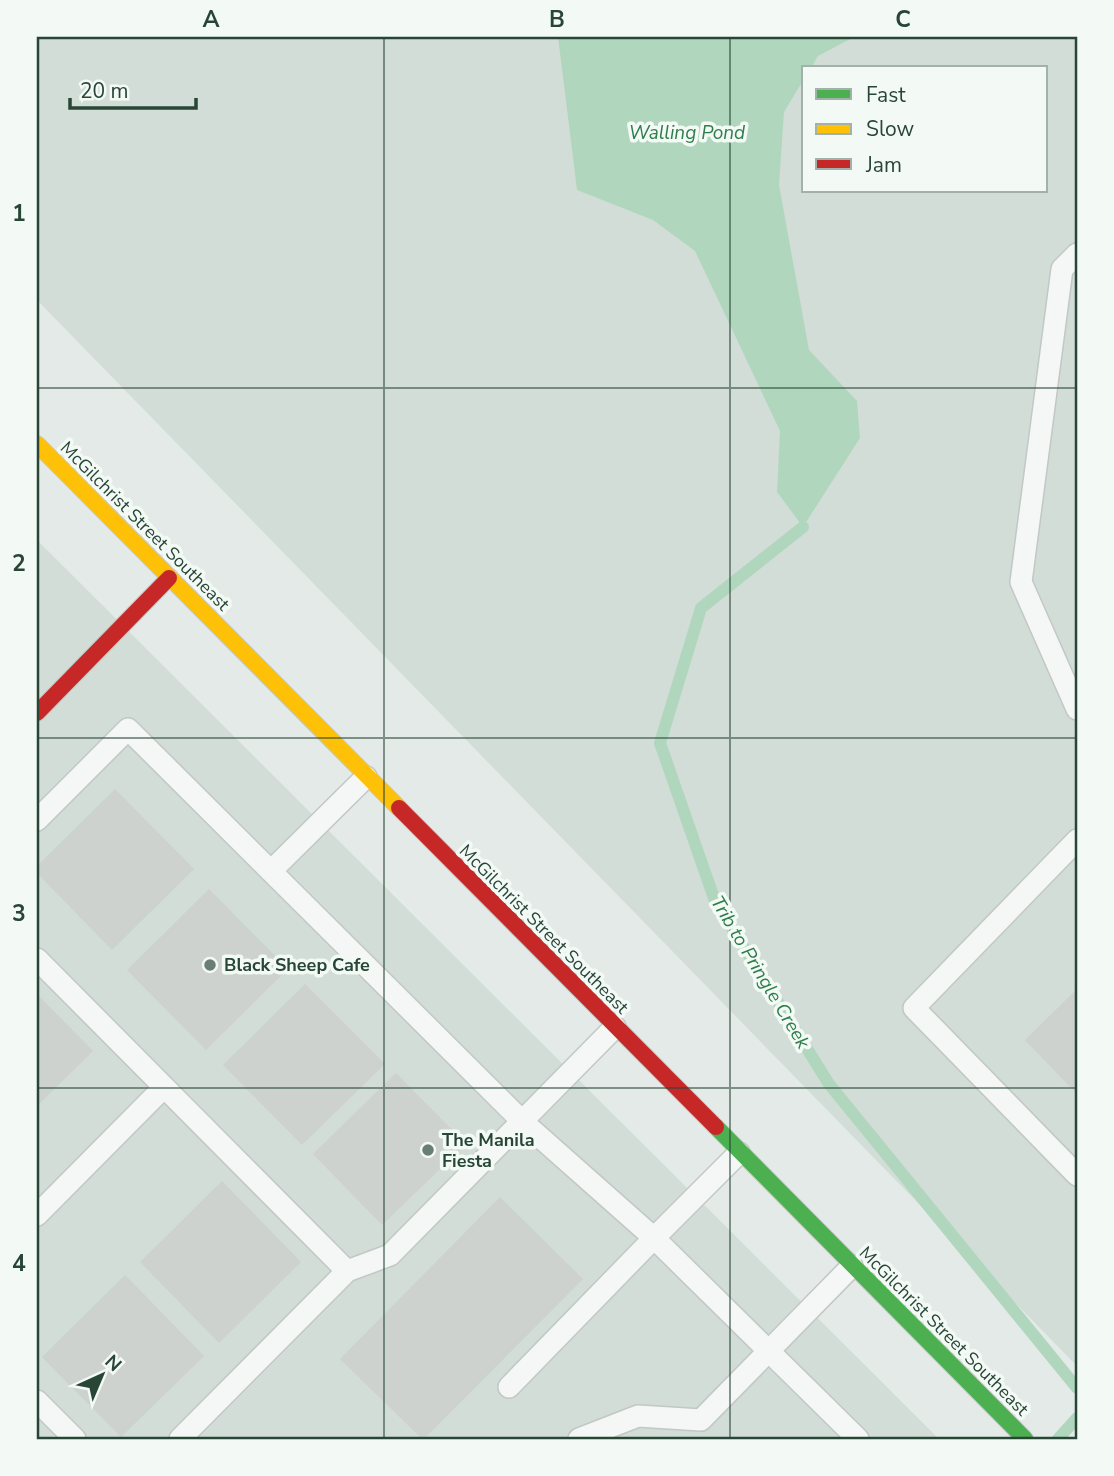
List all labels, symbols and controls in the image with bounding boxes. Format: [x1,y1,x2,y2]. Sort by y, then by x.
text: A [202,4,220,35]
text: B [549,4,565,35]
text: C [895,4,911,35]
scale bar [70,66,196,110]
legend [802,66,1048,192]
text: 20 m [80,77,129,105]
text: Fast [866,81,906,109]
text: Slow [866,115,915,143]
water label: Walling Pond [629,120,746,146]
text: Jam [865,151,902,179]
text: 1 [12,198,26,229]
street label: McGilchrist Street Southeast [55,436,235,616]
text: 2 [12,548,26,579]
street label: McGilchrist Street Southeast [454,839,634,1019]
water label: Trib to Pringle Creek [704,891,816,1054]
text: 3 [12,898,26,929]
place label: Black Sheep Cafe [224,953,370,977]
marker: Black Sheep Cafe [202,957,218,973]
place label: The Manila Fiesta [442,1128,535,1173]
marker: The Manila Fiesta [420,1142,436,1158]
street label: McGilchrist Street Southeast [854,1241,1034,1421]
text: 4 [12,1248,26,1279]
north arrow [66,1340,136,1410]
text: N [99,1349,127,1378]

